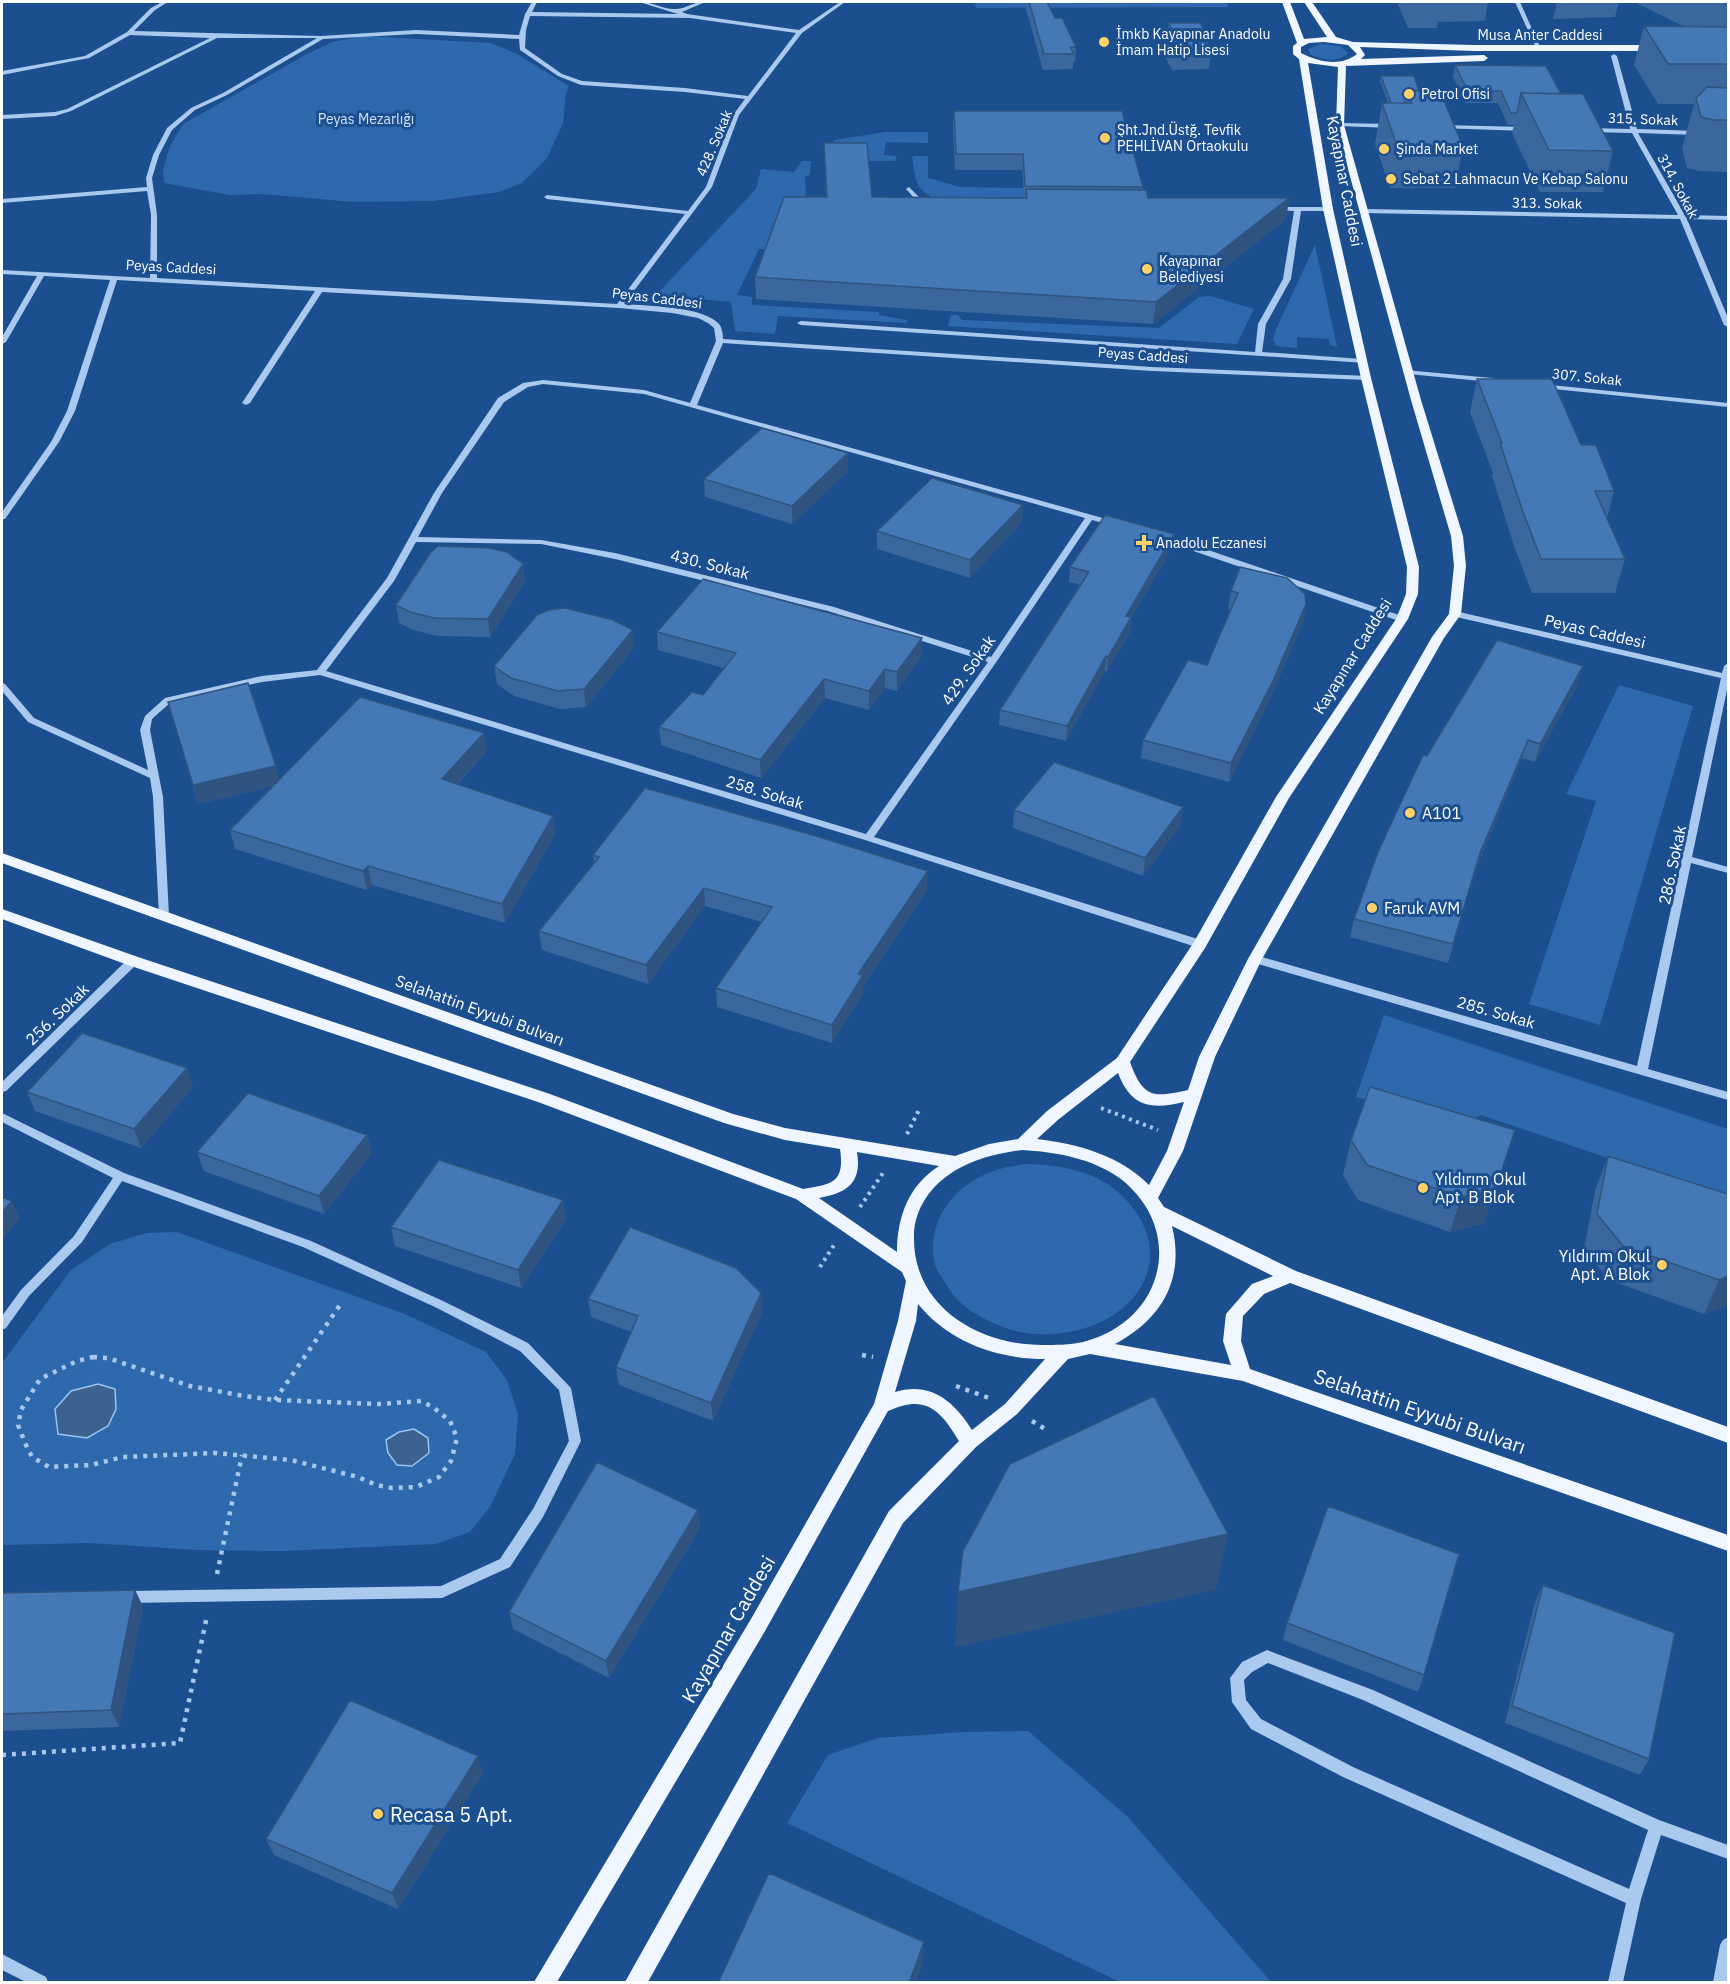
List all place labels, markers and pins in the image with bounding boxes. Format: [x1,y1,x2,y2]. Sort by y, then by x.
place label: İmkb Kayapınar Anadolu İmam Hatip Lisesi [1116,25,1271,59]
marker: İmkb Kayapınar Anadolu İmam Hatip Lisesi [1097,35,1111,49]
place label: Petrol Ofisi [1421,85,1490,103]
marker: Petrol Ofisi [1402,87,1416,101]
place label: Şht.Jnd.Üstğ. Tevfik PEHLİVAN Ortaokulu [1117,121,1249,155]
marker: Şht.Jnd.Üstğ. Tevfik PEHLİVAN Ortaokulu [1098,131,1112,145]
place label: Şinda Market [1396,140,1478,158]
marker: Şinda Market [1377,142,1391,156]
place label: Sebat 2 Lahmacun Ve Kebap Salonu [1403,170,1628,188]
marker: Sebat 2 Lahmacun Ve Kebap Salonu [1384,172,1398,186]
place label: Kayapınar Belediyesi [1159,252,1224,286]
marker: Kayapınar Belediyesi [1140,262,1154,276]
place label: Anadolu Eczanesi [1156,534,1266,552]
marker: Anadolu Eczanesi [1137,536,1151,550]
place label: A101 [1422,803,1461,823]
marker: A101 [1403,806,1417,820]
place label: Faruk AVM [1384,898,1460,918]
marker: Faruk AVM [1365,901,1379,915]
place label: Yıldırım Okul Apt. B Blok [1435,1169,1526,1207]
marker: Yıldırım Okul Apt. B Blok [1416,1181,1430,1195]
place label: Yıldırım Okul Apt. A Blok [1559,1246,1651,1284]
marker: Yıldırım Okul Apt. A Blok [1655,1258,1669,1272]
place label: Recasa 5 Apt. [390,1801,513,1828]
marker: Recasa 5 Apt. [371,1807,385,1821]

